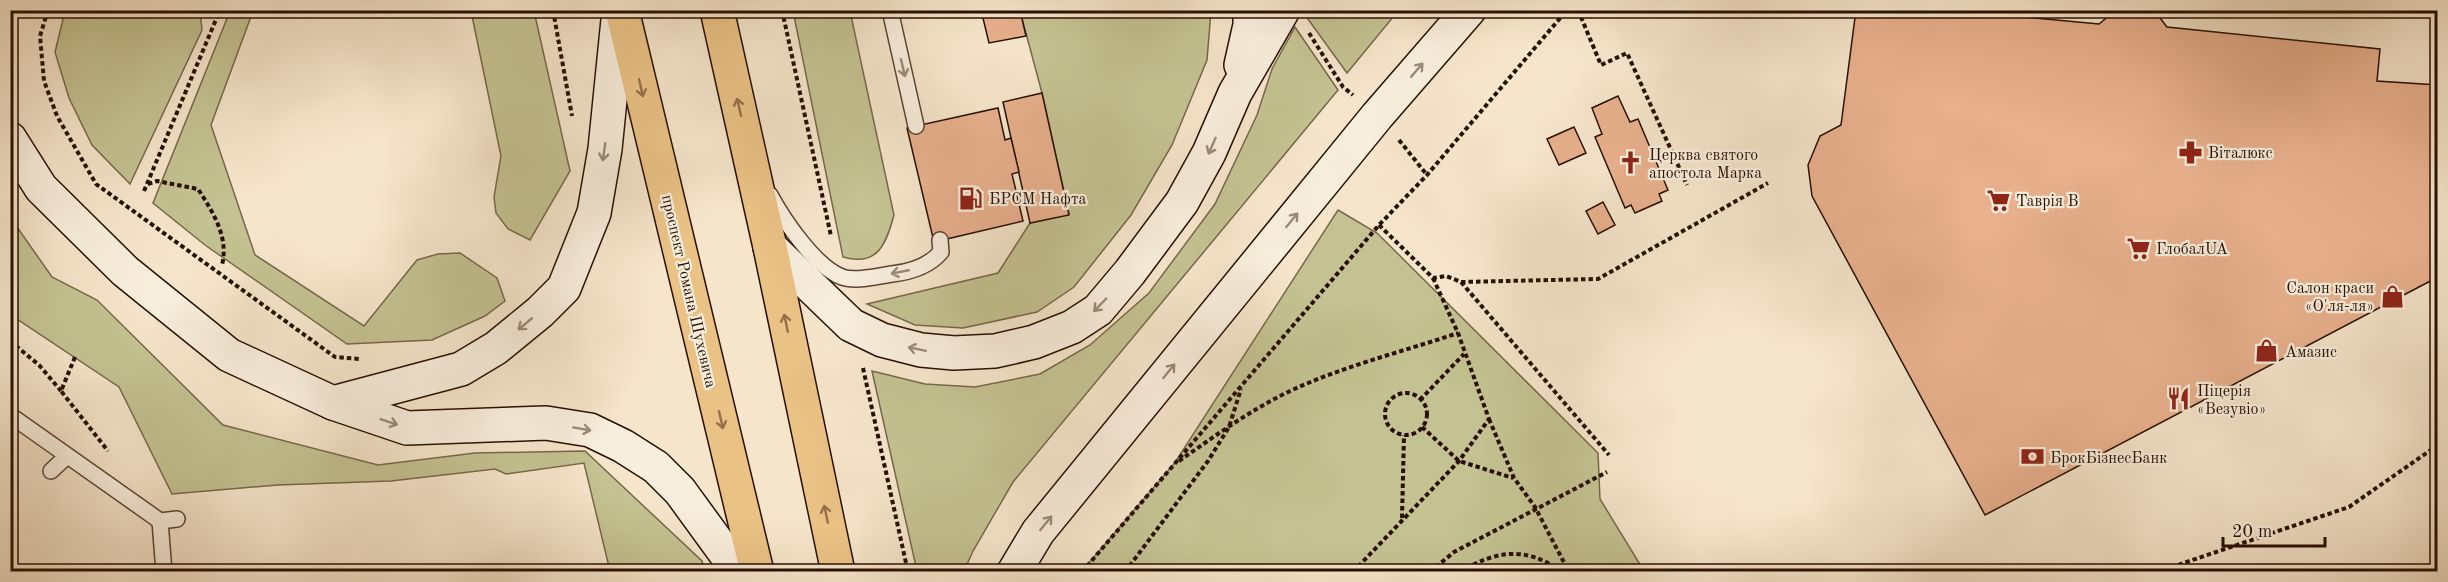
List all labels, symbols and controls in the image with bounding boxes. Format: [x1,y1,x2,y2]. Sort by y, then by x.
one-way arrow [897,58,909,77]
one-way arrow [1410,63,1424,78]
one-way arrow [635,78,647,97]
one-way arrow [732,98,744,117]
one-way arrow [1205,137,1217,155]
pharmacy icon: Віталюкс [2177,139,2203,165]
one-way arrow [598,142,609,162]
place label: Віталюкс [2208,146,2273,162]
place label: Церква святого апостола Марка [1649,148,1762,182]
church icon: Церква святого апостола Марка [1618,150,1644,176]
fuel station icon: БРСМ Нафта [958,185,984,211]
supermarket icon: Таврія В [1985,187,2011,213]
place label: БРСМ Нафта [989,192,1087,208]
street label: проспект Романа Шухевича [658,193,718,390]
place label: Таврія В [2016,194,2079,210]
one-way arrow [1285,213,1299,228]
supermarket icon: ГлобалUA [2125,235,2151,261]
place label: ГлобалUA [2156,242,2228,258]
one-way arrow [891,267,910,278]
place label: Салон краси «О'ля-ля» [2286,281,2374,315]
shop icon: Салон краси «О'ля-ля» [2379,283,2405,309]
one-way arrow [1093,298,1108,313]
one-way arrow [780,314,791,334]
one-way arrow [517,317,533,330]
shop icon: Амазис [2254,338,2280,364]
one-way arrow [908,343,928,354]
place label: Амазис [2285,345,2337,361]
one-way arrow [1163,363,1176,379]
place label: Піцерія «Везувіо» [2197,384,2266,418]
restaurant icon: Піцерія «Везувіо» [2166,386,2192,412]
one-way arrow [715,411,727,430]
one-way arrow [379,417,398,428]
one-way arrow [572,424,591,435]
bank icon: БрокБізнесБанк [2019,444,2045,470]
place label: БрокБізнесБанк [2050,451,2167,467]
one-way arrow [820,505,831,525]
scale bar [2223,510,2325,548]
one-way arrow [1040,515,1053,531]
text: 20 m [2232,523,2272,541]

